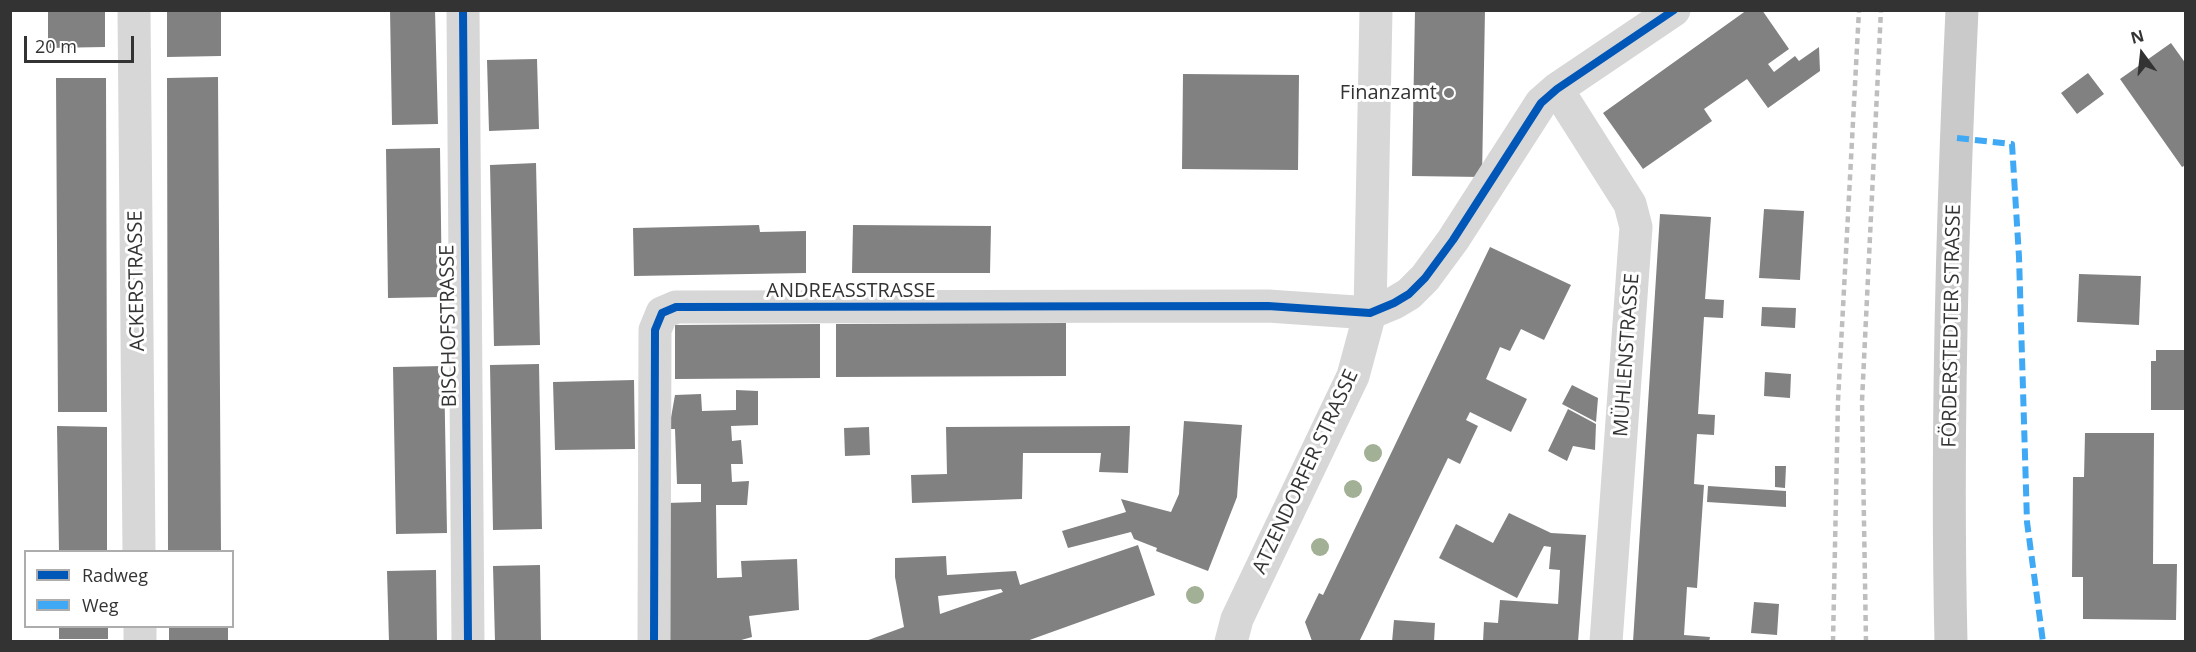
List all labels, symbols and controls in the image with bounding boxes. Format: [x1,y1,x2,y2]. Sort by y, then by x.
scale bar [27,24,136,62]
north arrow [2112,24,2172,84]
text: N [2128,24,2146,49]
text: 20 m [35,34,77,58]
place label: Finanzamt [1340,81,1437,105]
marker: Finanzamt [1442,86,1456,100]
street label: FÖRDERSTEDTER STRASSE [1938,204,1966,448]
street label: ACKERSTRASSE [124,210,150,352]
street label: BISCHOFSTRASSE [436,244,462,408]
street label: MÜHLENSTRASSE [1609,272,1645,438]
street label: ANDREASSTRASSE [766,279,936,303]
street label: ATZENDORFER STRASSE [1248,366,1364,578]
legend [24,550,234,628]
text: Radweg [82,563,148,587]
text: Weg [82,593,119,617]

